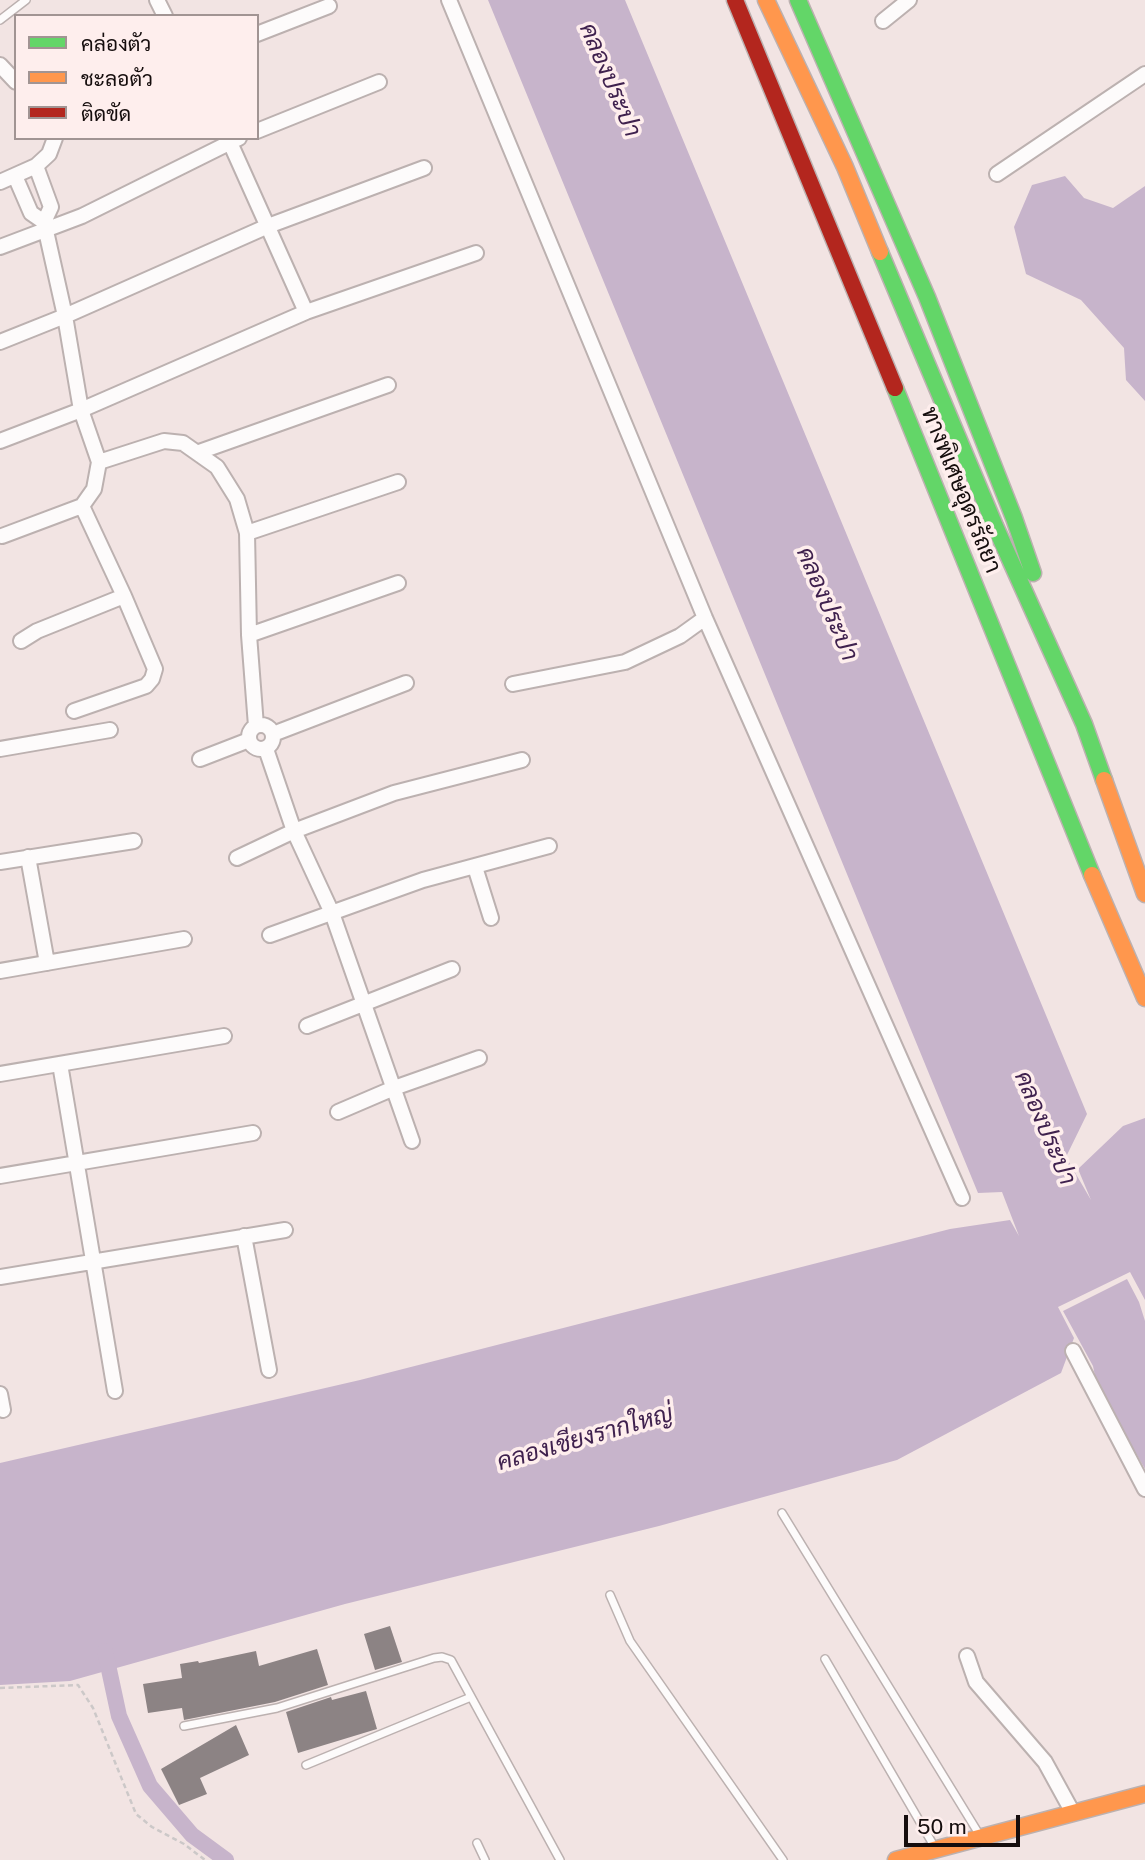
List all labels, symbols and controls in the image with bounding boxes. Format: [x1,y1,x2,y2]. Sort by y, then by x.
legend [14,14,259,140]
water label: คลองประปา [573,19,647,141]
text: คล่องตัว [81,31,151,56]
text: ชะลอตัว [81,66,153,91]
text: ติดขัด [81,101,131,126]
street label: ทางพิเศษอุดรรัถยา [915,403,1007,577]
water label: คลองประปา [790,543,864,665]
water label: คลองประปา [1008,1067,1082,1189]
water label: คลองเชียงรากใหญ่ [494,1399,676,1477]
scale bar [907,1800,1023,1844]
text: 50 m [917,1814,967,1839]

